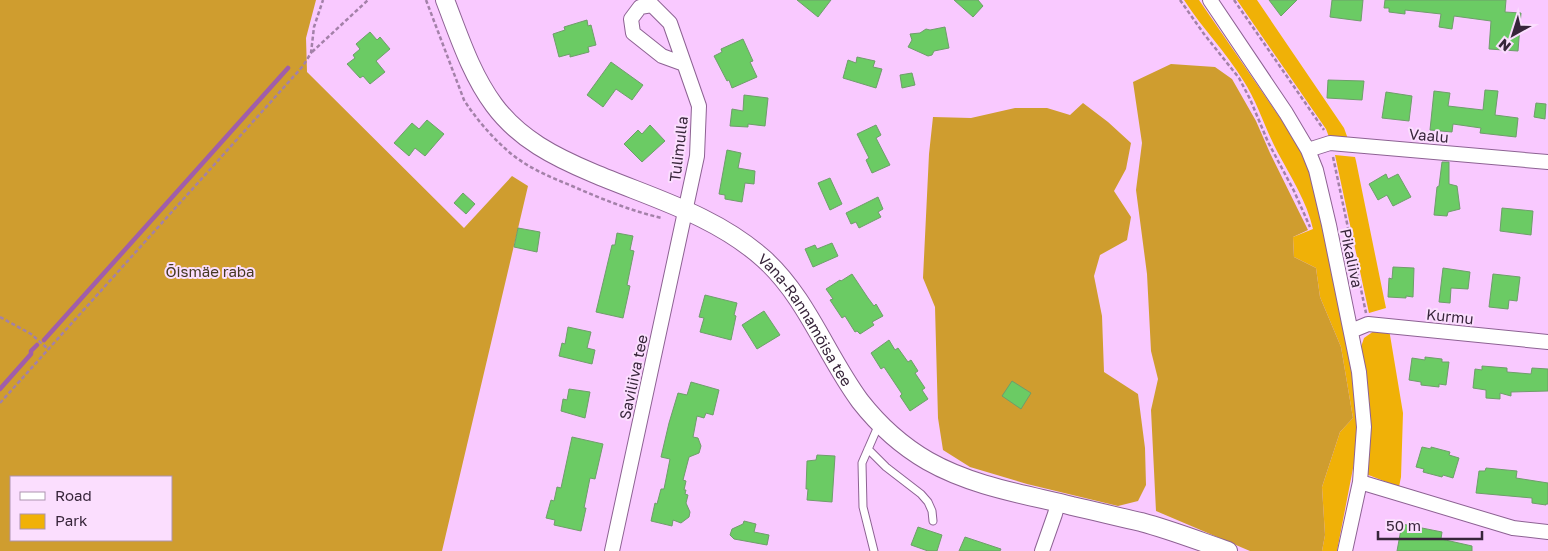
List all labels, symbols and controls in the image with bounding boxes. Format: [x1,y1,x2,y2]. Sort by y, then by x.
north arrow [1488,10,1538,60]
text: N [1495,36,1514,55]
street label: Tulimulla [665,115,691,183]
street label: Vaalu [1408,124,1450,146]
street label: Pikaliiva [1337,227,1367,289]
street label: Vana-Rannamõisa tee [755,249,856,389]
park label: Õismäe raba [165,262,255,280]
street label: Kurmu [1426,305,1474,327]
street label: Saviliiva tee [615,332,651,421]
legend [10,476,172,541]
text: Road [55,486,92,504]
scale bar [1378,508,1482,540]
text: Park [55,511,88,529]
text: 50 m [1386,516,1421,534]

